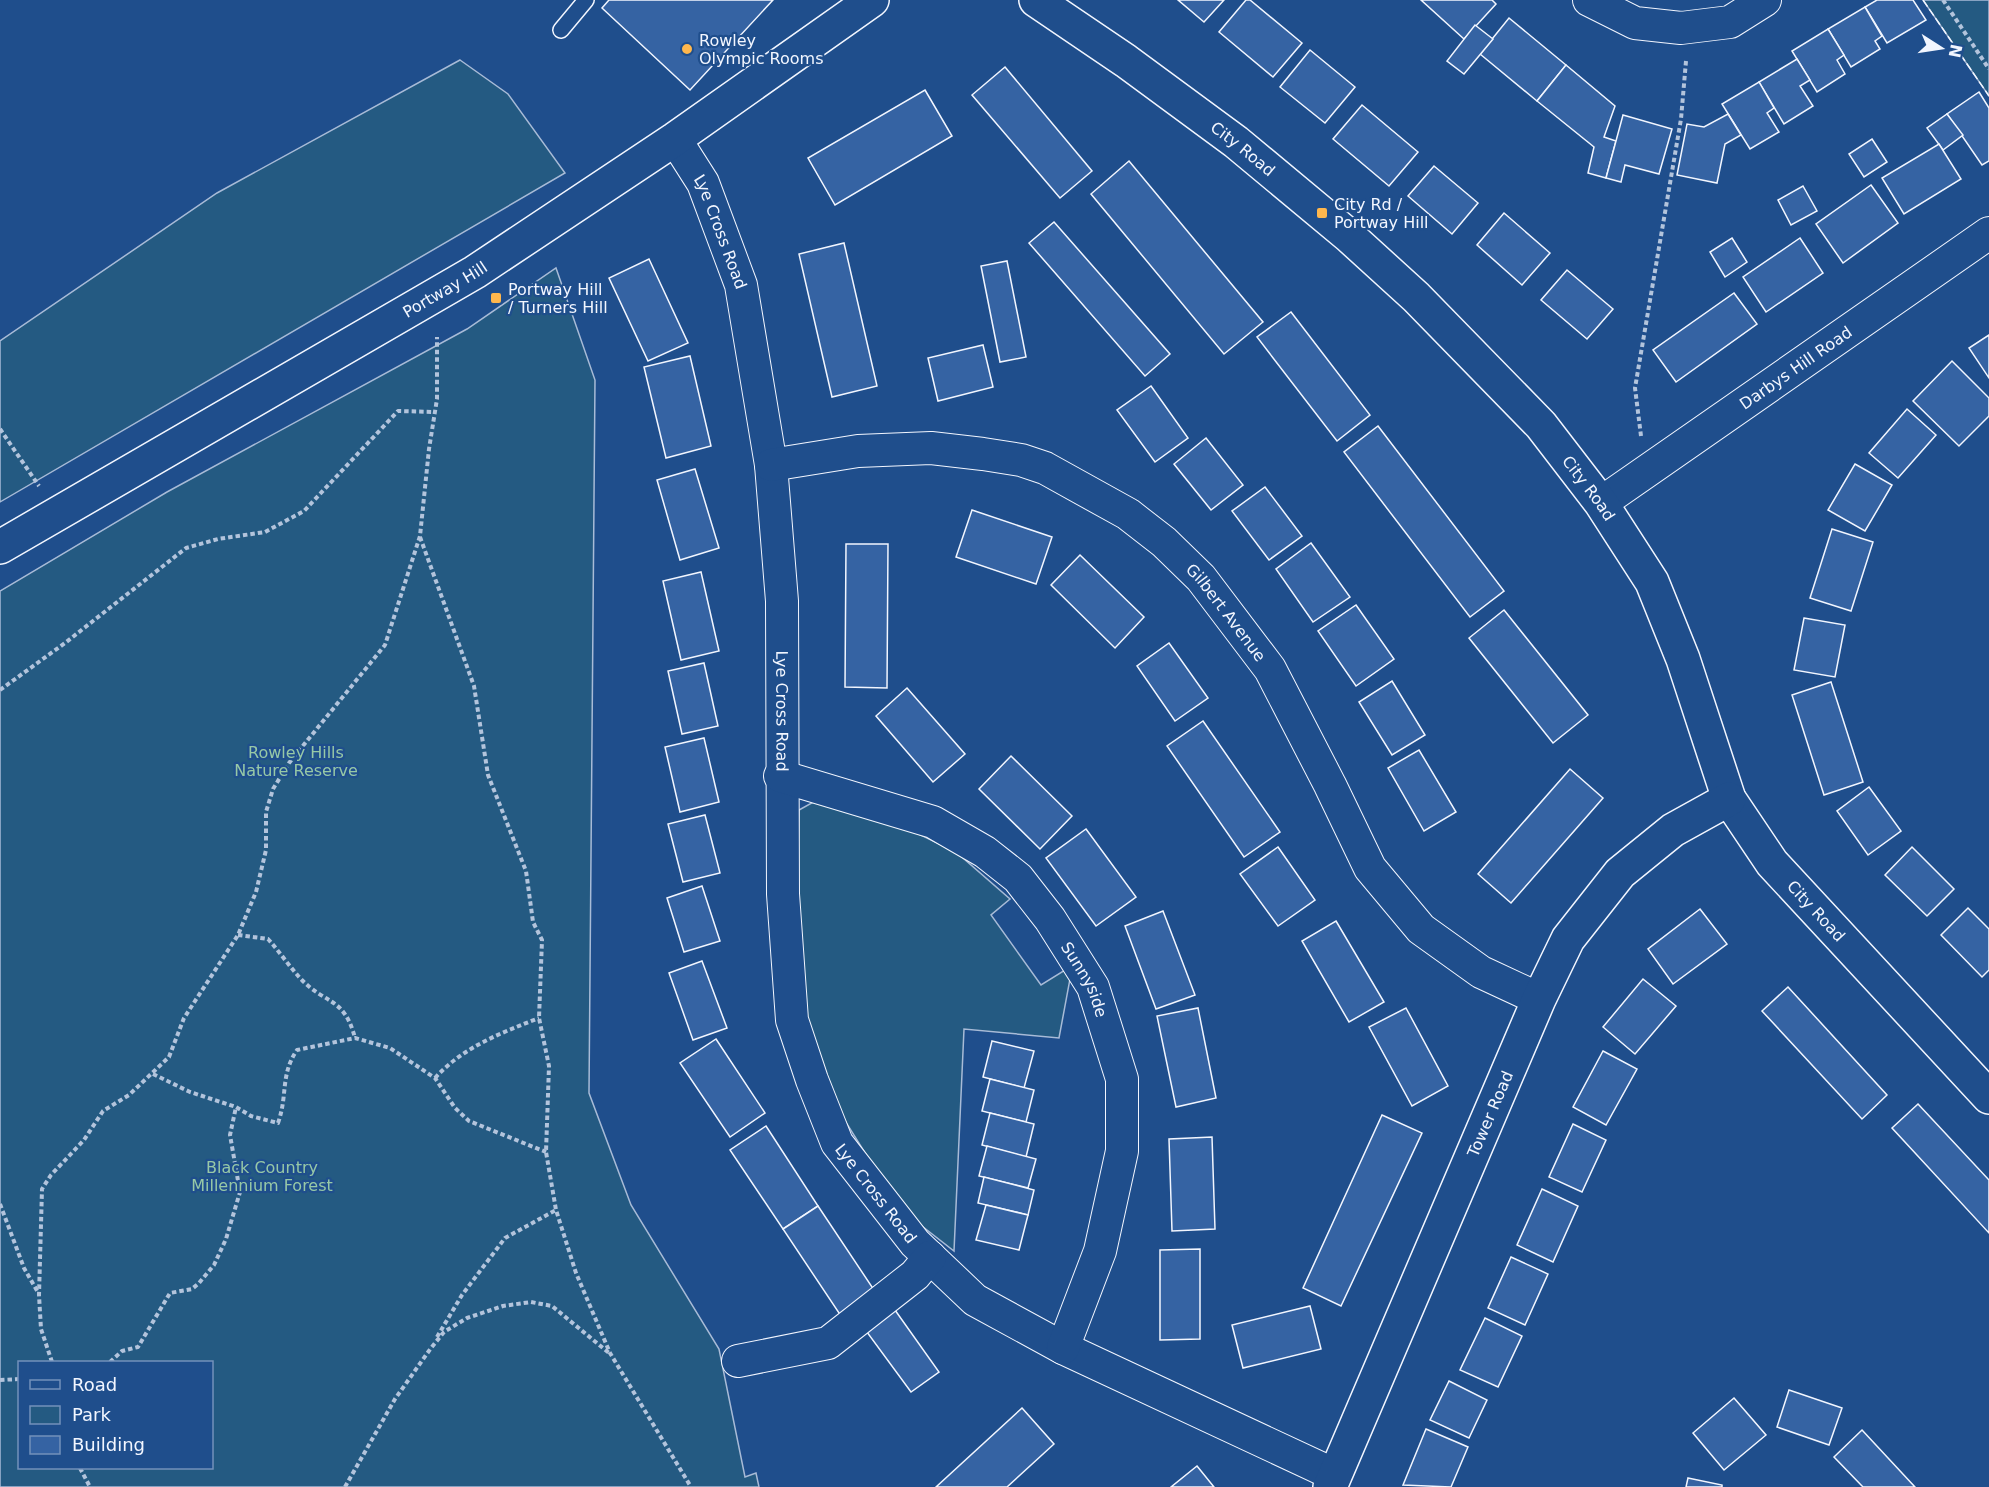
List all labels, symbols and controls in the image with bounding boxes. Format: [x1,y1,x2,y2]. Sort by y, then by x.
north arrow [1911,18,1971,78]
place label: Rowley Olympic Rooms [699,31,823,68]
marker: Rowley Olympic Rooms [680,42,694,56]
text: N [1944,42,1966,60]
street label: City Road [1207,118,1279,180]
street label: Lye Cross Road [690,171,751,292]
place label: City Rd / Portway Hill [1334,195,1429,232]
marker: City Rd / Portway Hill [1315,206,1329,220]
street label: Portway Hill [399,258,491,322]
place label: Portway Hill / Turners Hill [508,280,608,317]
marker: Portway Hill / Turners Hill [489,291,503,305]
street label: Darbys Hill Road [1736,322,1856,414]
street label: City Road [1558,452,1619,524]
street label: Gilbert Avenue [1182,560,1270,665]
street label: Lye Cross Road [772,651,792,772]
park label: Rowley Hills Nature Reserve [234,743,358,780]
street label: City Road [1783,877,1849,946]
street label: Sunnyside [1057,938,1111,1020]
street label: Tower Road [1463,1068,1517,1161]
street label: Lye Cross Road [831,1140,921,1247]
park label: Black Country Millennium Forest [191,1158,333,1195]
legend [18,1361,213,1469]
text: Road [72,1374,117,1395]
text: Park [72,1404,111,1425]
text: Building [72,1434,145,1455]

